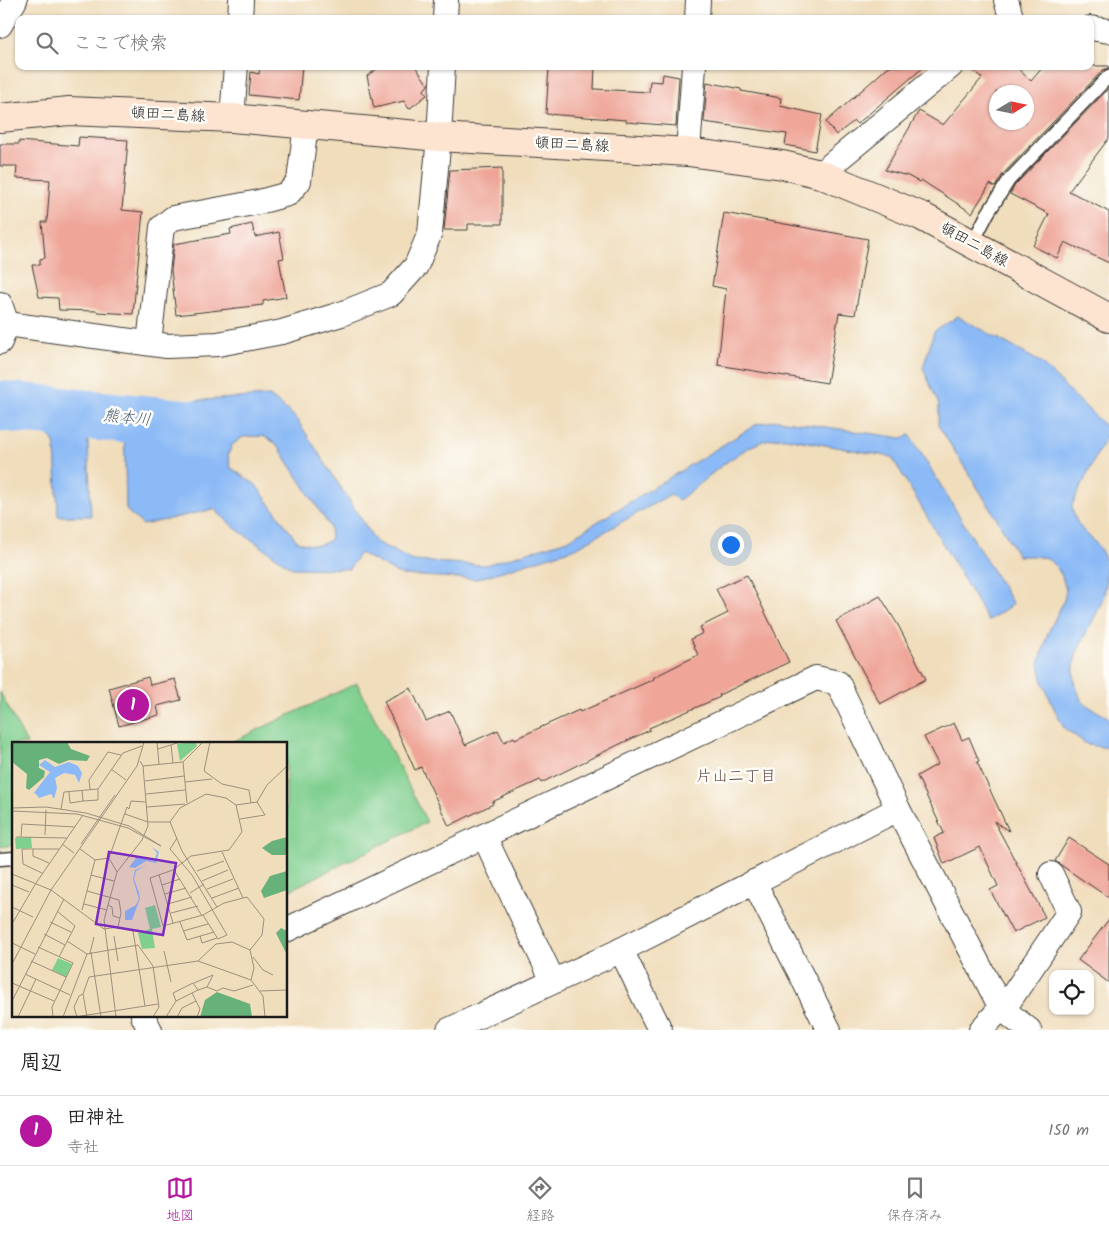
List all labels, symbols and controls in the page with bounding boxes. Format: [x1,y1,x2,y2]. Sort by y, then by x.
search box [15,15,1094,70]
icon: search [33,29,61,57]
text: ここで検索 [73,29,168,59]
north arrow [989,85,1034,130]
street label: 頓田二島線 [130,101,206,129]
street label: 頓田二島線 [534,131,610,159]
street label: 頓田二島線 [935,216,1013,274]
water label: 熊本川 [102,403,152,433]
your location [718,532,744,558]
pin: 1 [117,686,149,724]
inset map [12,742,288,1018]
district label: 片山二丁目 [696,764,776,789]
map controls [1049,970,1094,1015]
button: locate [1049,970,1094,1015]
text: 周辺 [20,1047,62,1080]
text: 田神社 [67,1103,124,1133]
text: 1 [34,1118,38,1143]
text: 150 m [1048,1118,1089,1143]
text: 寺社 [67,1135,99,1160]
tab: 地図 [166,1174,194,1227]
tab: 経路 [526,1174,554,1227]
tab: 保存済み [887,1174,943,1227]

